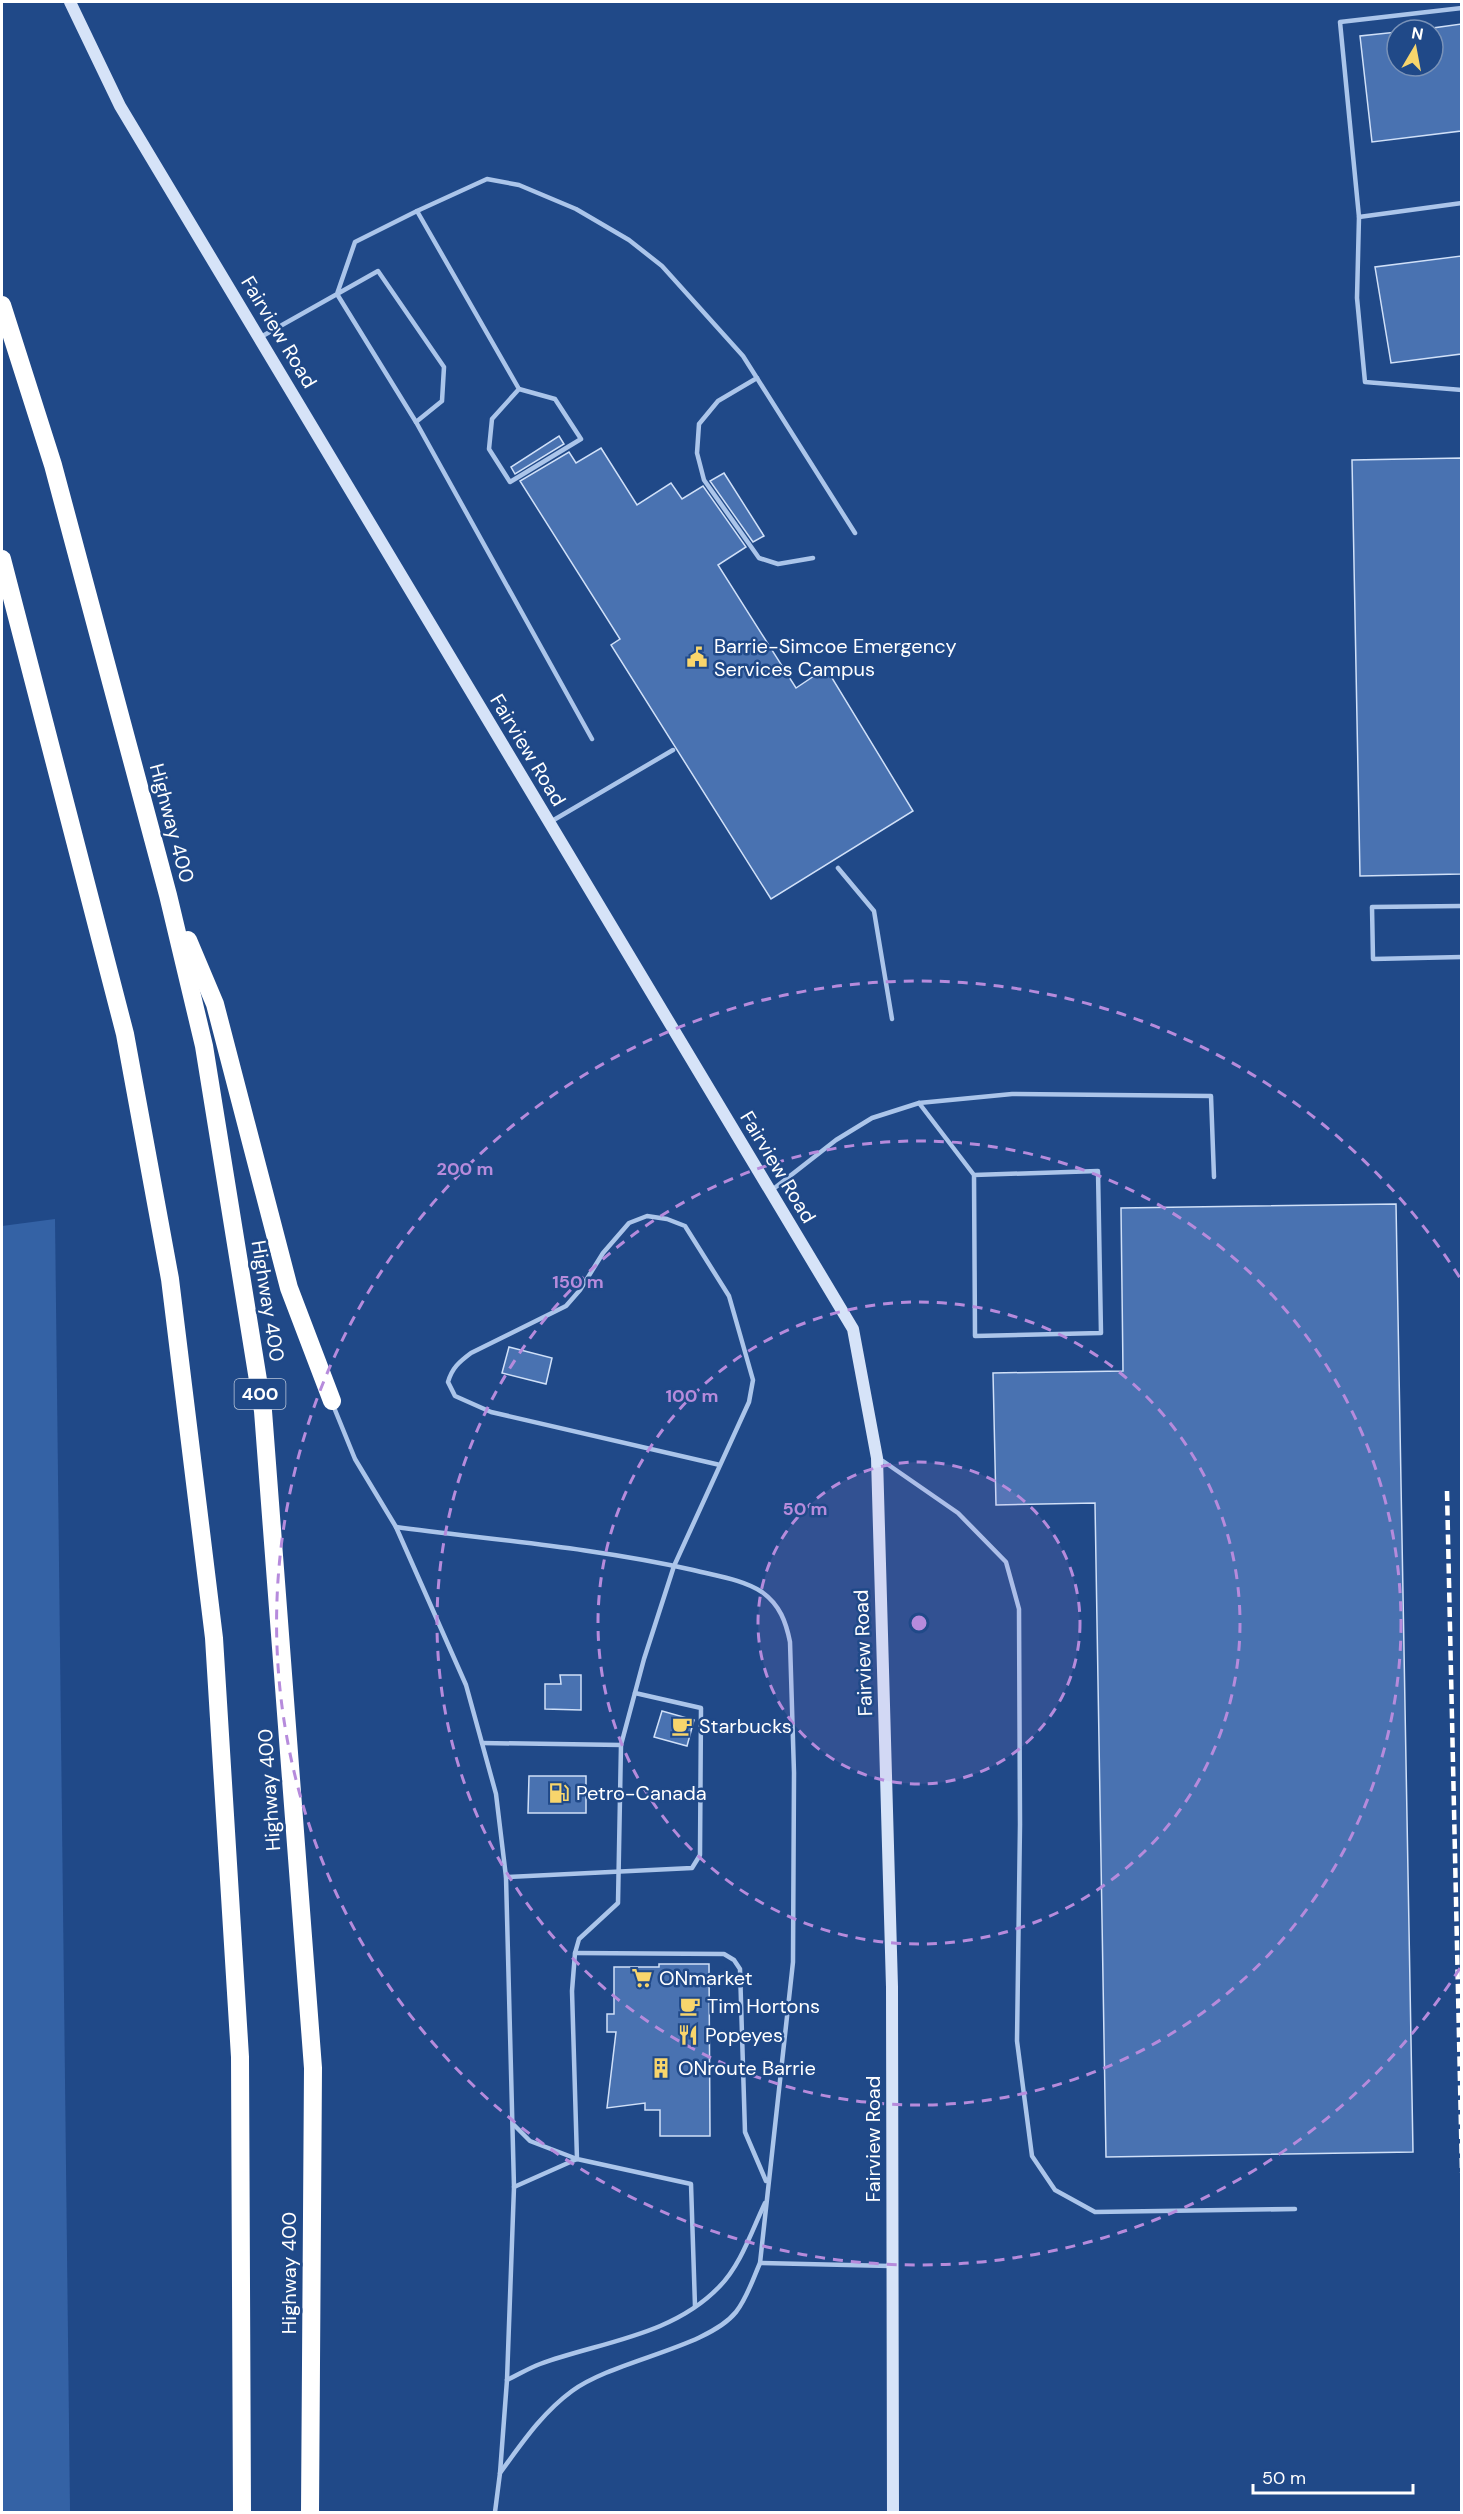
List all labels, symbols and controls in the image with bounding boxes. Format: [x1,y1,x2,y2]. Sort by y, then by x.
north arrow [1385,18,1445,78]
text: N [1410,22,1425,45]
street label: Fairview Road [235,271,323,393]
place label: Barrie-Simcoe Emergency Services Campus [714,633,957,682]
public building icon: Barrie-Simcoe Emergency Services Campus [685,645,709,669]
street label: Fairview Road [484,689,572,811]
street label: Highway 400 [144,760,200,886]
street label: Fairview Road [734,1106,822,1228]
text: 200 m [437,1157,493,1181]
street label: Highway 400 [246,1238,290,1364]
text: 150 m [552,1270,604,1294]
road number: 400 [234,1379,286,1409]
text: 100 m [665,1384,719,1408]
text: 50 m [782,1497,828,1521]
street label: Fairview Road [848,1589,878,1717]
centre of rings [909,1613,929,1633]
place label: Starbucks [699,1713,792,1739]
cafe icon: Starbucks [670,1714,694,1738]
street label: Highway 400 [252,1728,286,1852]
place label: Petro-Canada [576,1780,707,1806]
fuel station icon: Petro-Canada [547,1781,571,1805]
place label: ONmarket [659,1965,753,1991]
supermarket icon: ONmarket [630,1966,654,1990]
place label: Tim Hortons [707,1993,820,2019]
cafe icon: Tim Hortons [678,1994,702,2018]
place label: Popeyes [705,2022,783,2048]
restaurant icon: Popeyes [676,2023,700,2047]
place label: ONroute Barrie [678,2055,816,2081]
building icon: ONroute Barrie [649,2056,673,2080]
street label: Fairview Road [860,2076,886,2202]
street label: Highway 400 [276,2212,302,2334]
scale bar [1253,2457,1414,2495]
text: 50 m [1262,2466,1306,2490]

